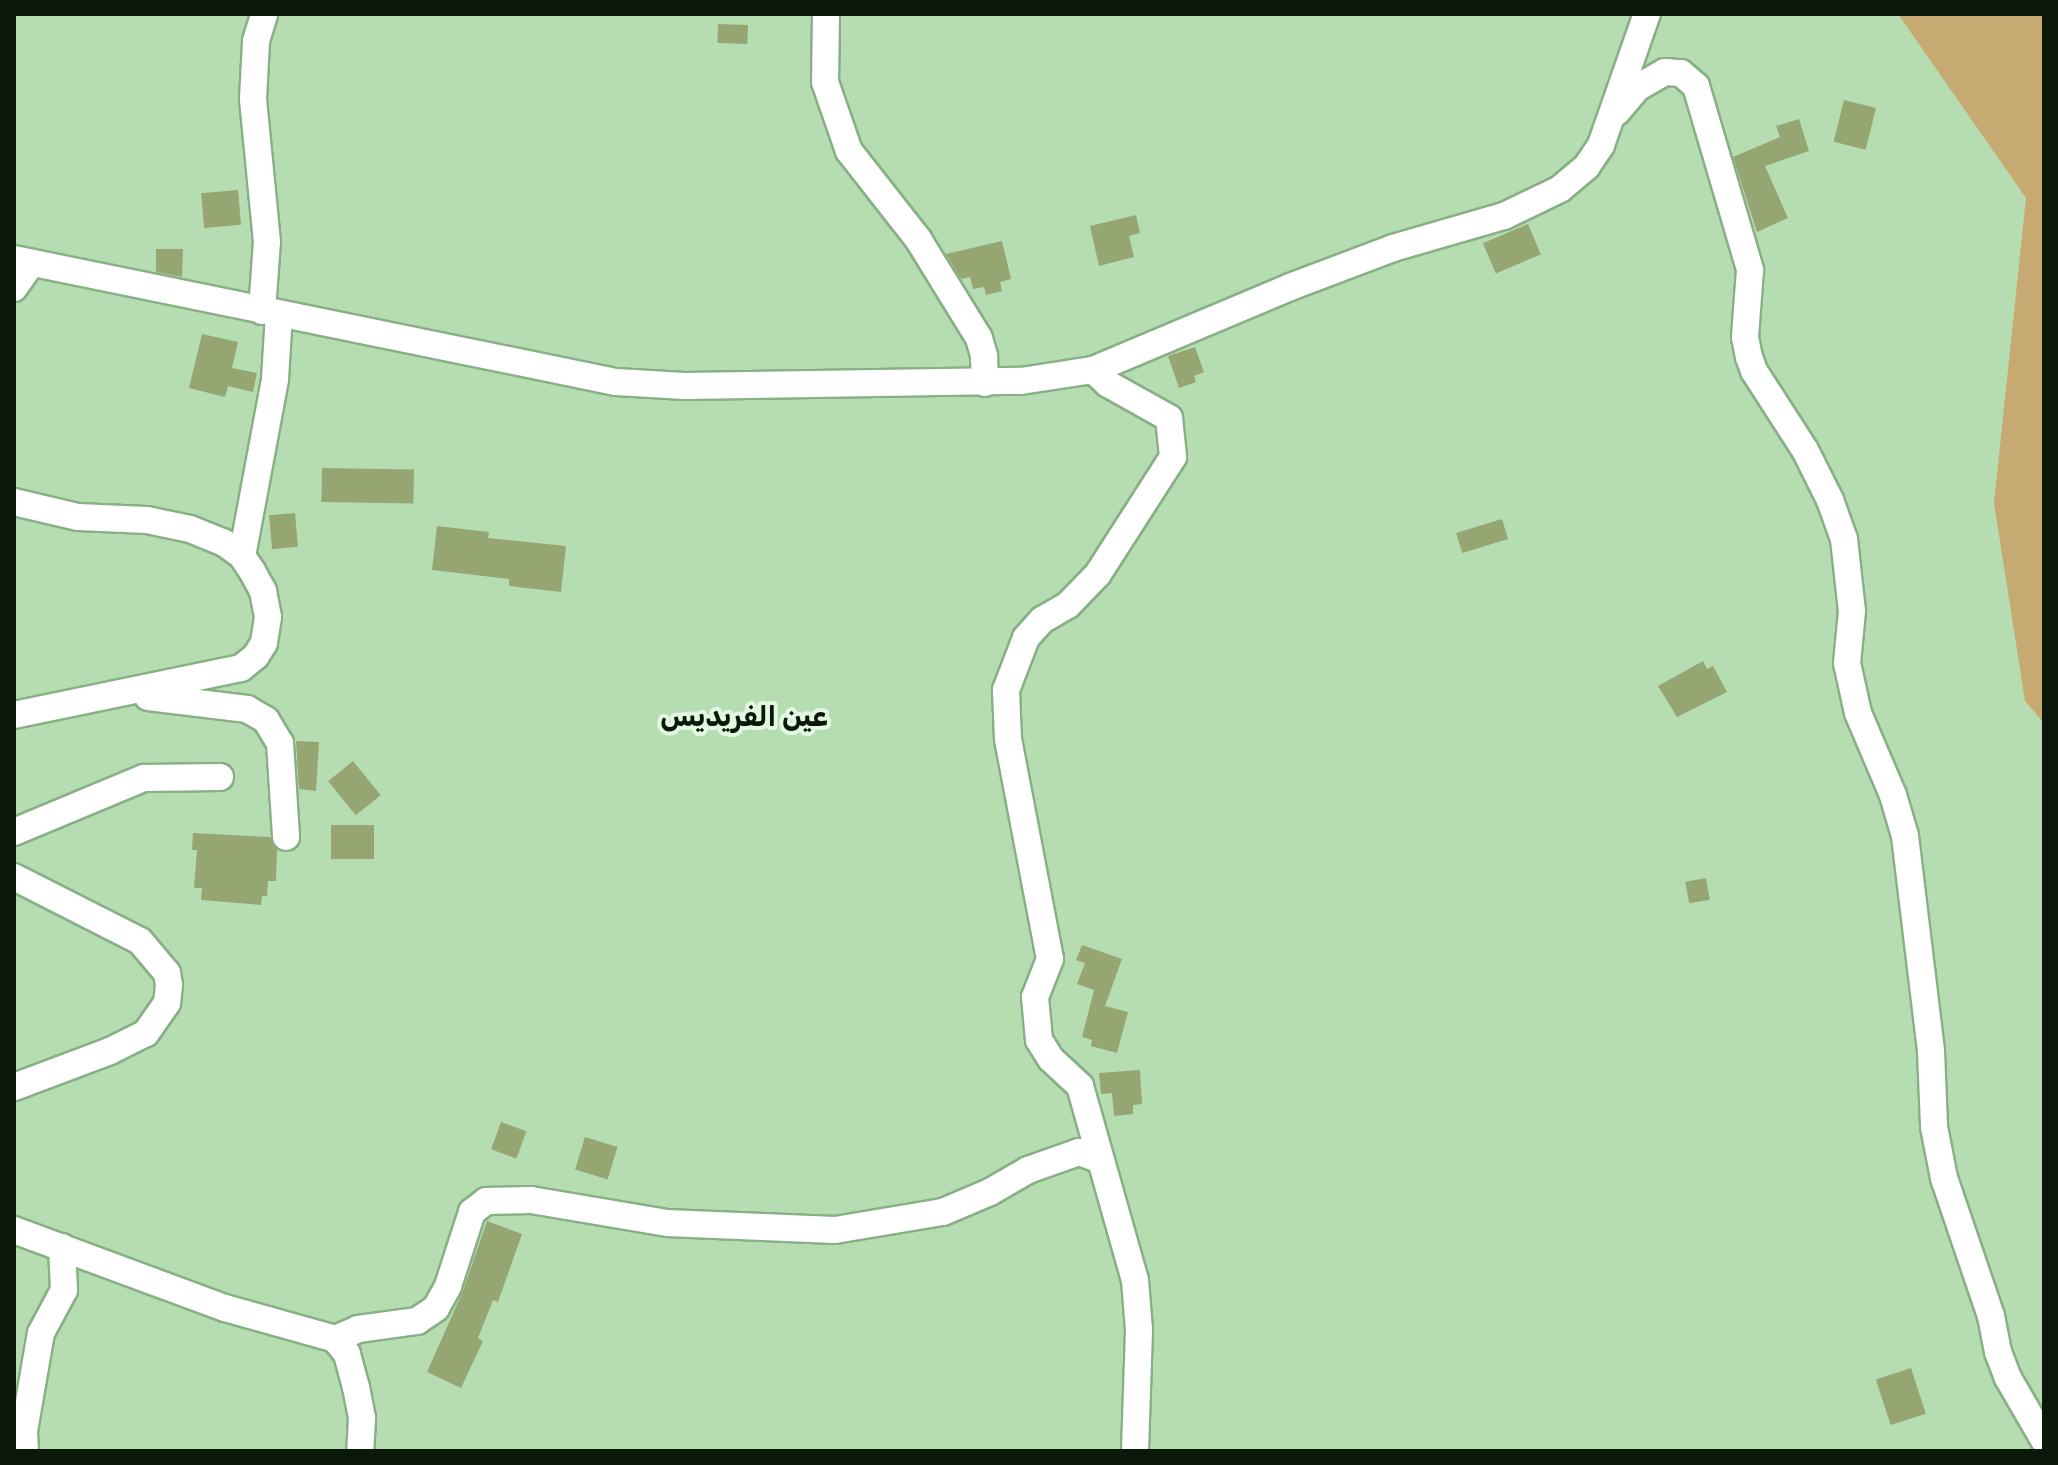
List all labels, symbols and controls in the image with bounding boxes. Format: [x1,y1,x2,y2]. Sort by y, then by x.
district label: عين الفريديس [660,700,828,734]

